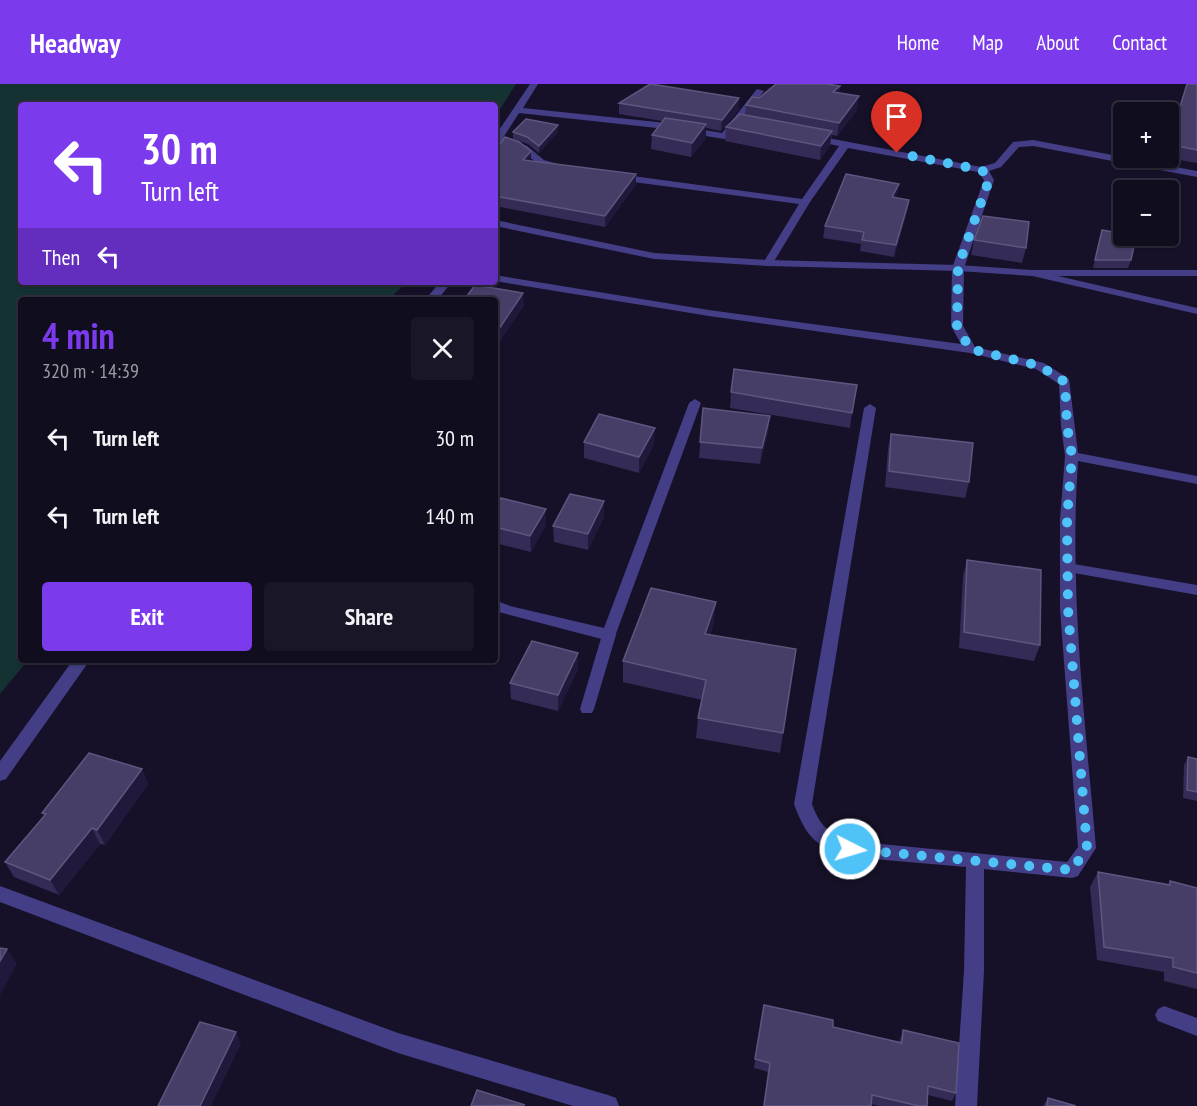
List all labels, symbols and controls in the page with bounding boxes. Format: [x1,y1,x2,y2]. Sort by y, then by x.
text: Headway [30,24,120,61]
text: Home [897,29,939,56]
text: Map [972,29,1003,56]
text: About [1036,29,1079,56]
text: Contact [1112,29,1167,56]
pin [871,91,922,153]
icon: arrive [880,100,913,133]
map controls [1113,102,1179,246]
button: + [1113,102,1179,168]
text: 30 m [141,121,218,176]
icon: left [42,126,120,204]
text: Turn left [141,174,219,208]
button: − [1113,180,1179,246]
icon: left [92,240,125,273]
text: Then [42,243,80,271]
text: 4 min [42,312,115,359]
button: close [411,317,474,380]
text: 320 m · 14:39 [42,358,139,384]
icon: left [42,422,75,455]
text: Turn left [93,424,159,452]
text: 30 m [435,424,474,452]
icon: left [42,500,75,533]
text: Turn left [93,502,159,530]
text: 140 m [425,502,474,530]
button: Exit [42,582,252,651]
button: Share [264,582,474,651]
position arrow [818,817,882,881]

